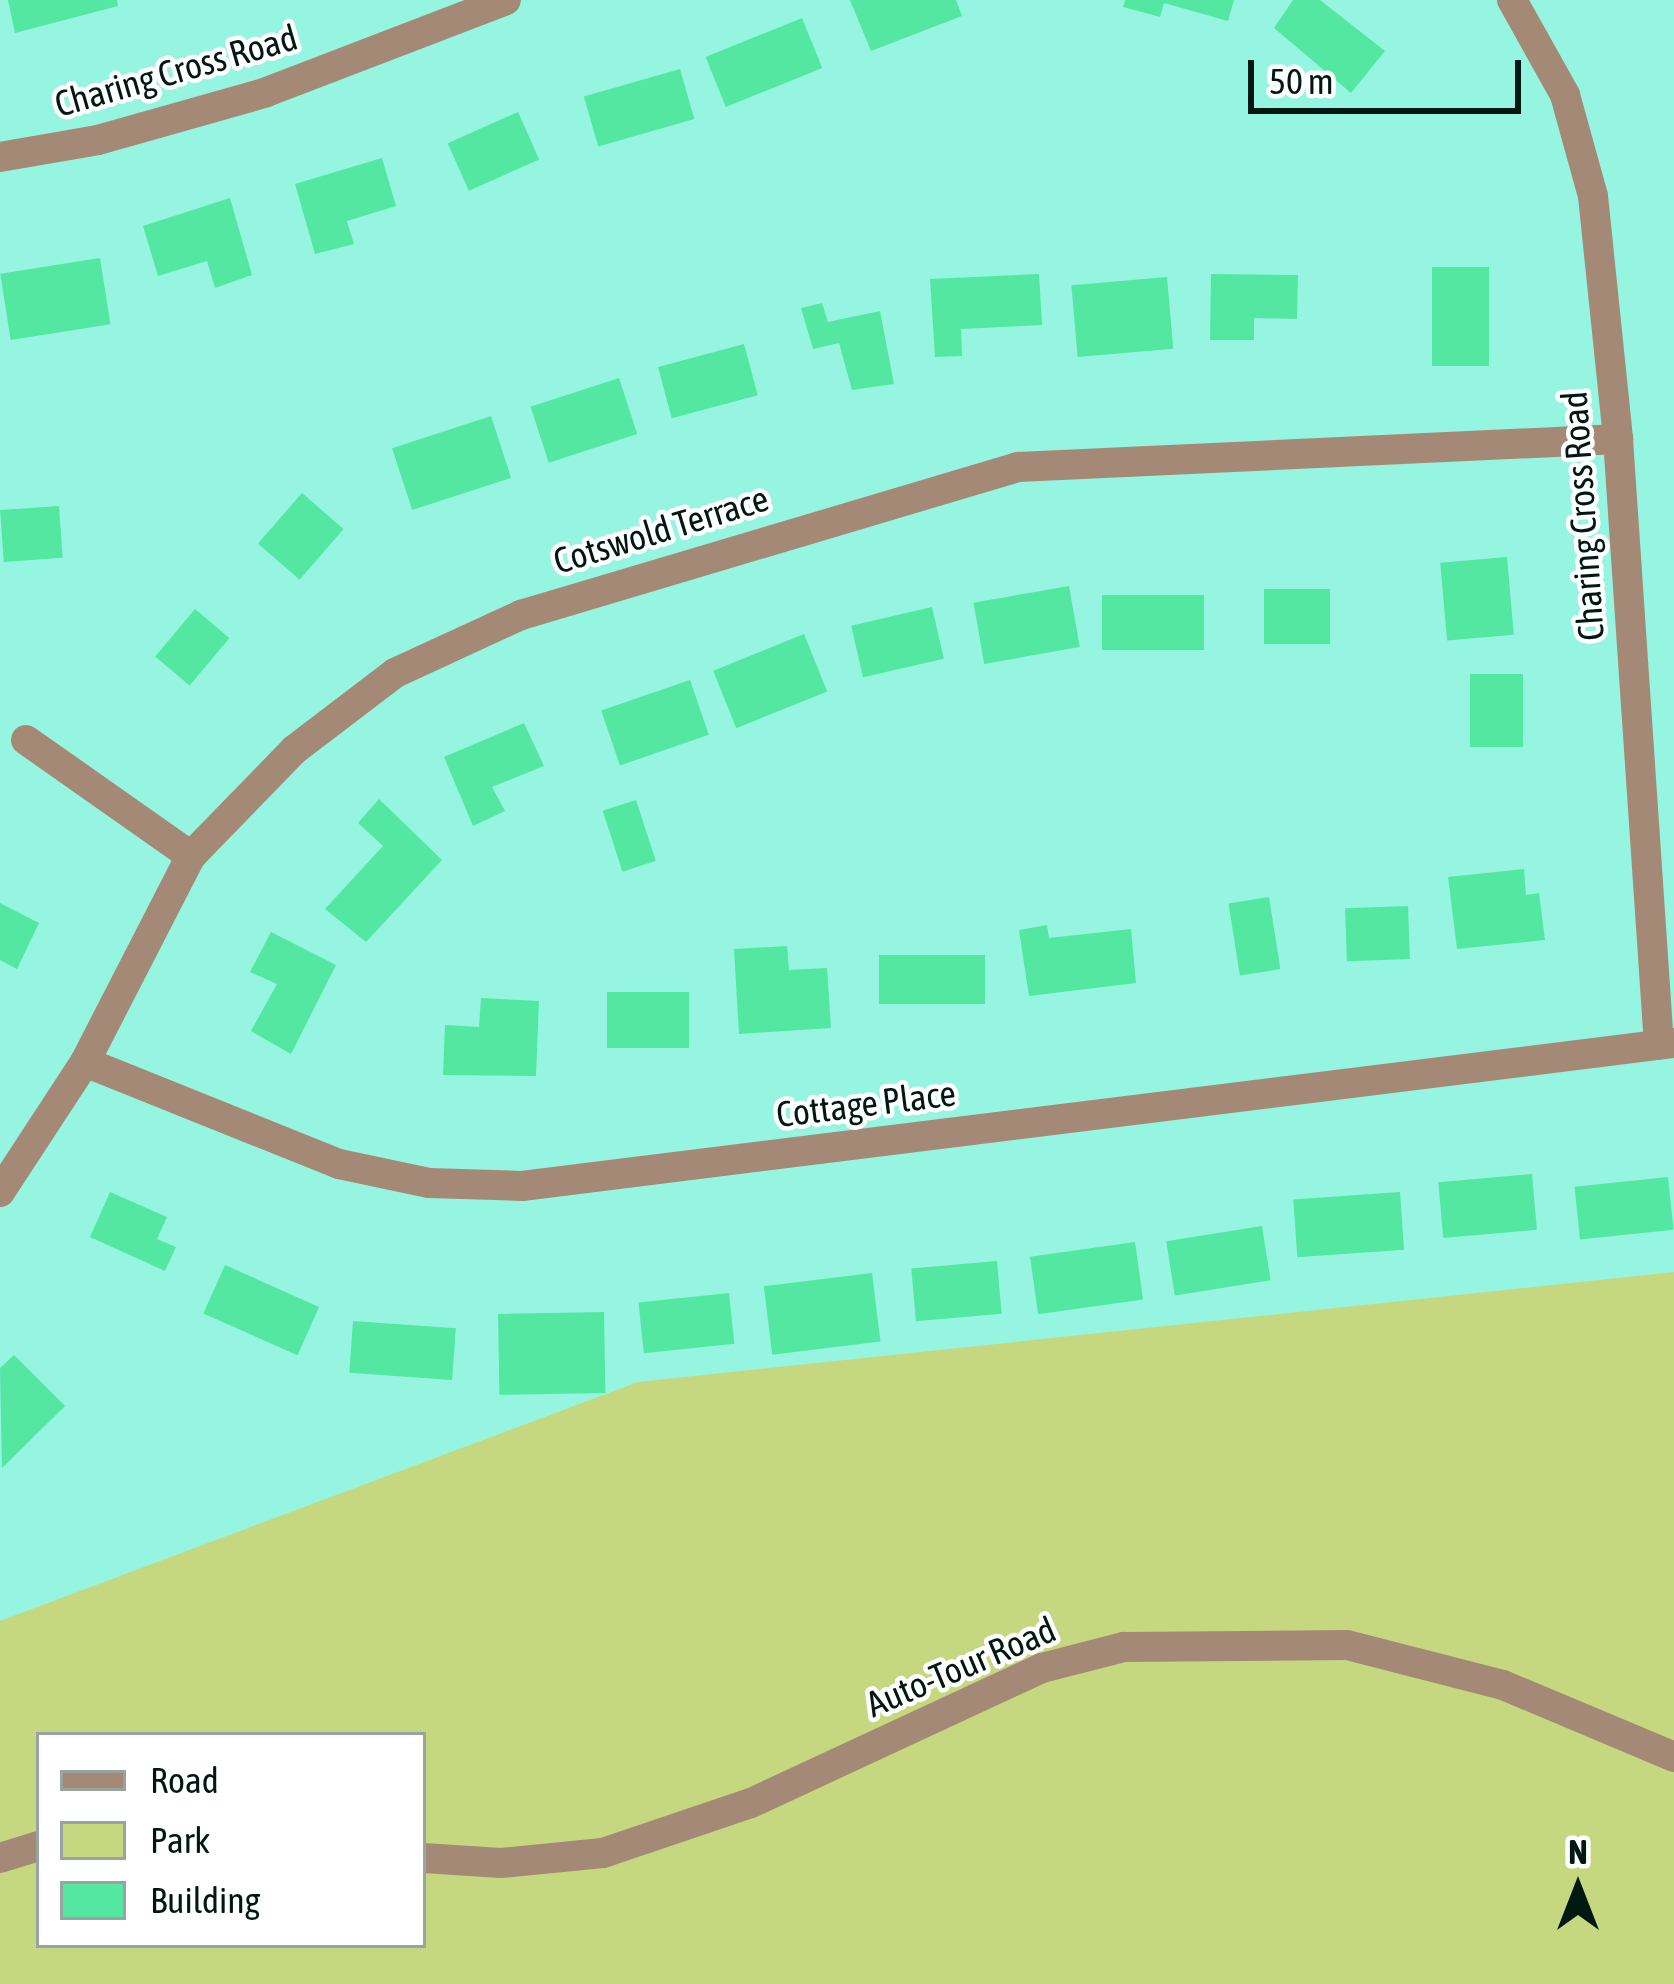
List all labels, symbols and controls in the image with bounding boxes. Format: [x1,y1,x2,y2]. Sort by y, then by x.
street label: Charing Cross Road [50,16,302,126]
scale bar [1254,36,1527,110]
text: 50 m [1269,60,1334,102]
street label: Charing Cross Road [1553,390,1613,642]
street label: Cotswold Terrace [548,477,774,583]
street label: Cottage Place [774,1072,958,1136]
street label: Auto-Tour Road [860,1608,1062,1726]
legend [36,1732,426,1948]
text: Road [150,1759,219,1801]
text: Park [150,1819,210,1861]
north arrow [1518,1828,1638,1948]
text: N [1568,1833,1588,1871]
text: Building [150,1879,260,1921]

